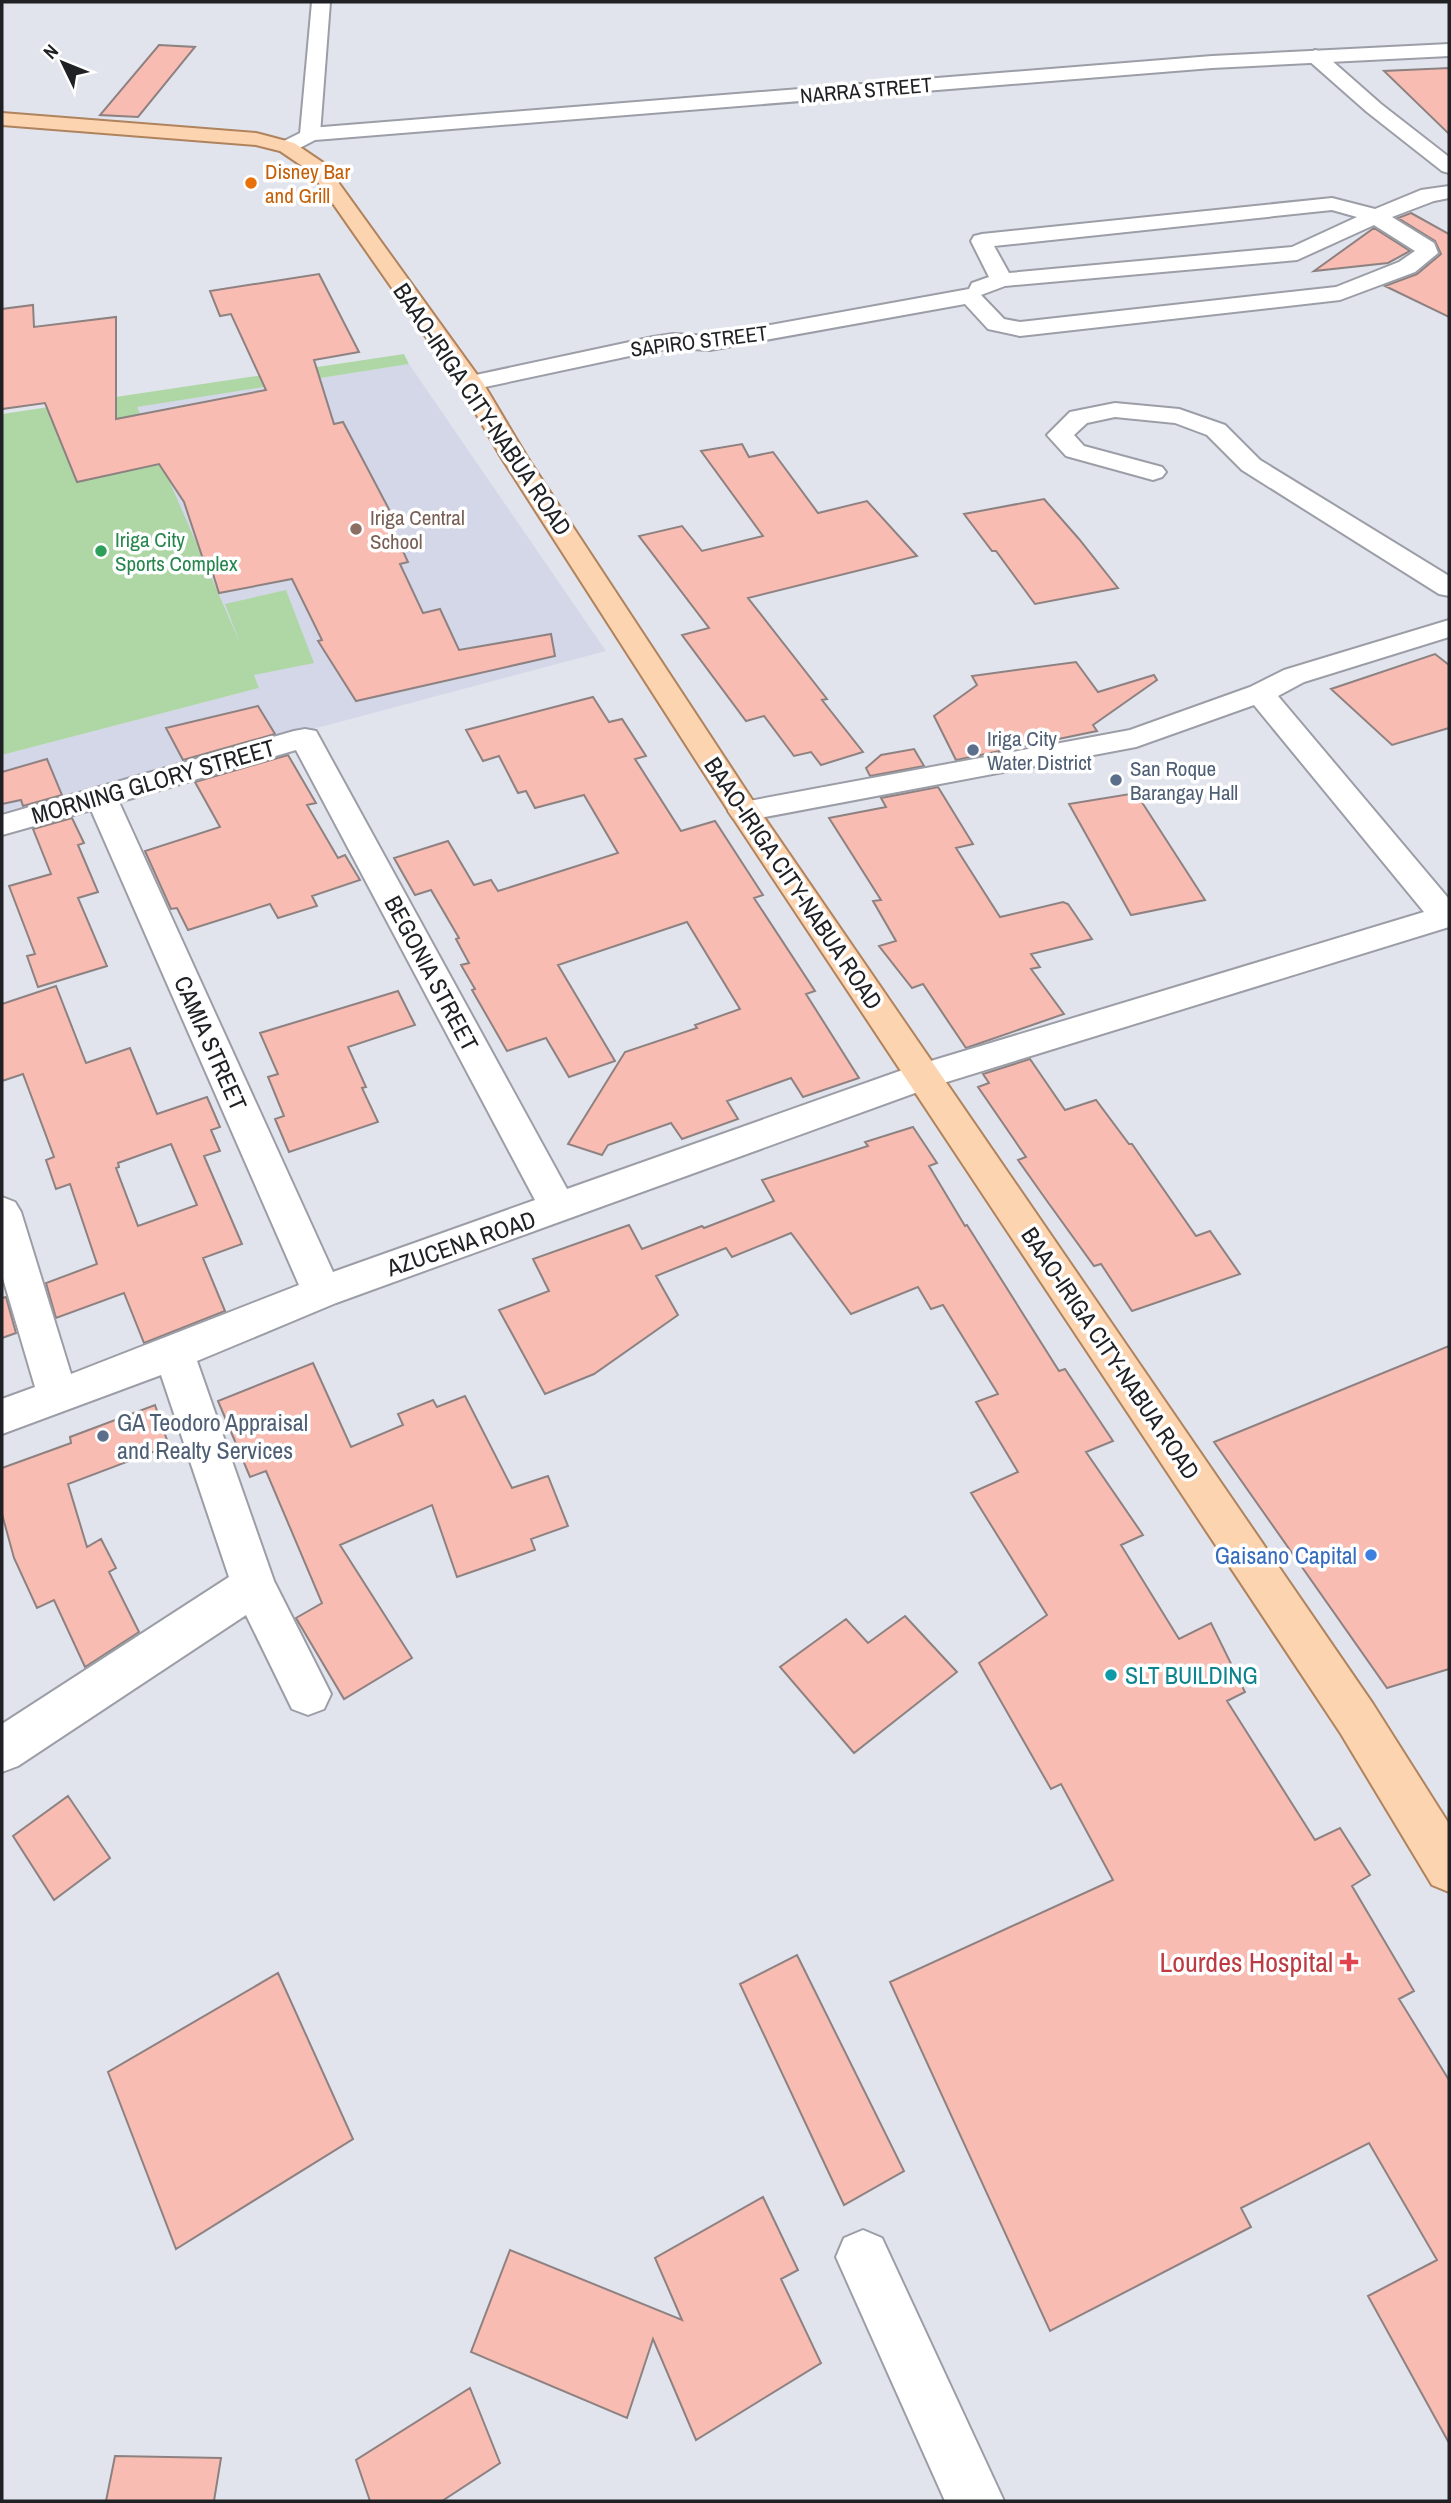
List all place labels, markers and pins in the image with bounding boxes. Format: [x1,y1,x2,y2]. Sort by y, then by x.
place label: Disney Bar and Grill [265,157,350,210]
marker: Disney Bar and Grill [243,175,259,191]
place label: Iriga Central School [370,503,465,556]
marker: Iriga Central School [348,521,364,537]
place label: Iriga City Sports Complex [115,525,238,578]
marker: Iriga City Sports Complex [93,543,109,559]
place label: Iriga City Water District [987,724,1092,777]
marker: Iriga City Water District [965,742,981,758]
place label: San Roque Barangay Hall [1130,754,1238,807]
marker: San Roque Barangay Hall [1108,772,1124,788]
place label: GA Teodoro Appraisal and Realty Services [117,1406,308,1466]
marker: GA Teodoro Appraisal and Realty Services [95,1428,111,1444]
place label: Gaisano Capital [1215,1539,1357,1571]
marker: Gaisano Capital [1363,1547,1379,1563]
place label: SLT BUILDING [1125,1659,1258,1691]
marker: SLT BUILDING [1103,1667,1119,1683]
place label: Lourdes Hospital [1159,1943,1333,1981]
marker: Lourdes Hospital [1339,1952,1359,1972]

